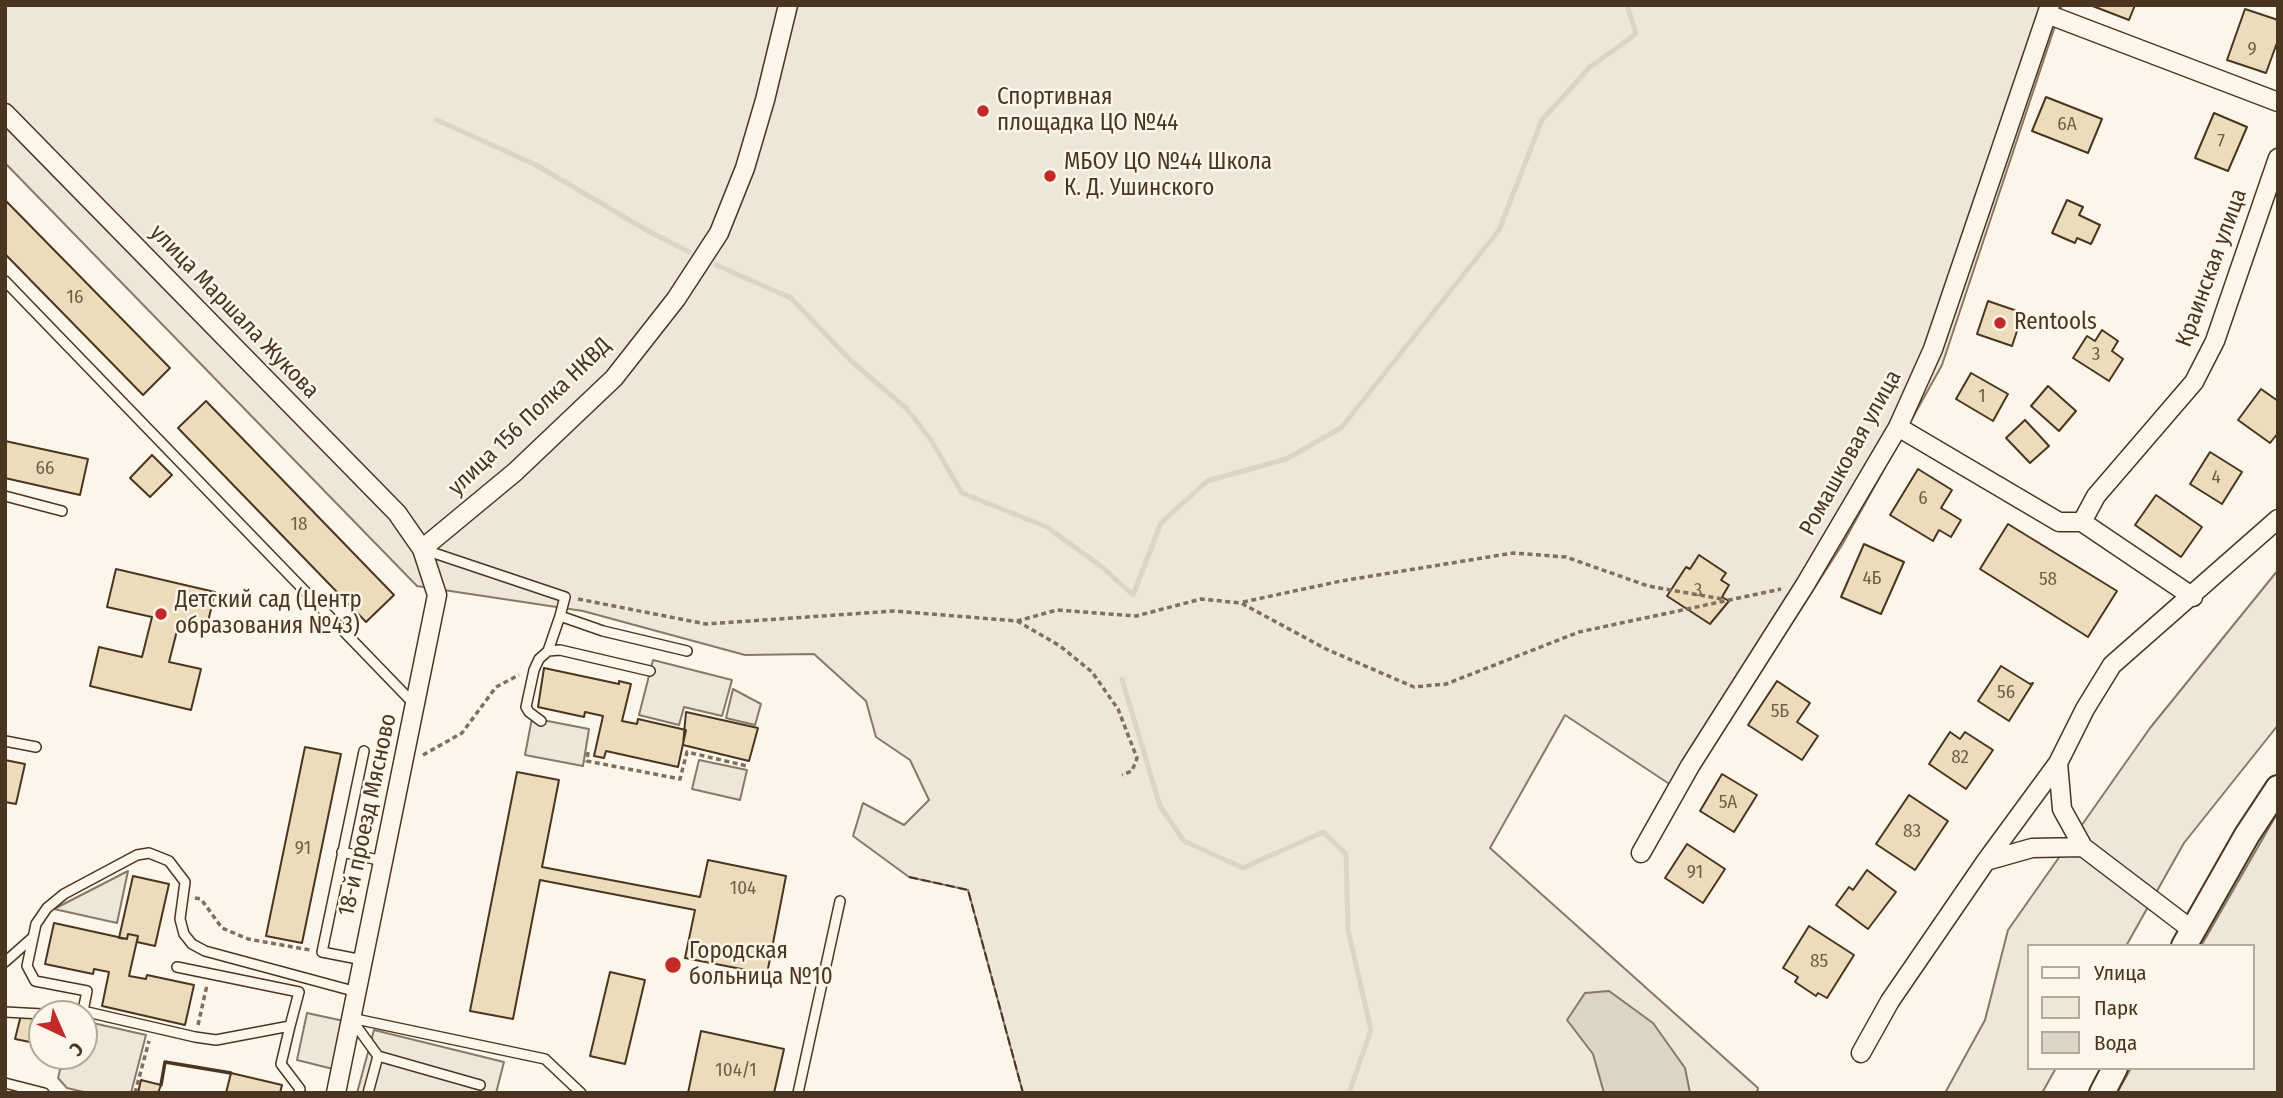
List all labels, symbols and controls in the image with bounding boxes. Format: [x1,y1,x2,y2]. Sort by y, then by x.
house number: 9 [2247,39,2257,61]
place label: Спортивная площадка ЦО №44 [997,84,1178,138]
marker: Спортивная площадка ЦО №44 [975,103,991,119]
house number: 6А [2057,114,2077,136]
house number: 7 [2217,131,2225,153]
place label: МБОУ ЦО №44 Школа К. Д. Ушинского [1064,149,1272,203]
marker: МБОУ ЦО №44 Школа К. Д. Ушинского [1042,168,1058,184]
street label: Краинская улица [2171,185,2253,351]
street label: улица Маршала Жукова [144,219,324,405]
house number: 16 [67,287,83,309]
place label: Rentools [2014,309,2097,337]
marker: Rentools [1992,315,2008,331]
street label: улица 156 Полка НКВД [443,332,617,502]
house number: 3 [2092,344,2100,366]
street label: Ромашковая улица [1794,365,1908,541]
house number: 1 [1978,386,1986,408]
house number: 66 [36,458,54,480]
house number: 4 [2211,467,2221,489]
house number: 6 [1918,488,1928,510]
house number: 18 [291,514,307,536]
house number: 4Б [1862,568,1882,590]
house number: 58 [2039,569,2057,591]
house number: 3 [1694,580,1702,602]
place label: Детский сад (Центр образования №43) [175,587,362,641]
marker: Детский сад (Центр образования №43) [153,606,169,622]
house number: 56 [1997,682,2015,704]
house number: 5Б [1771,701,1789,723]
street label: 18-й проезд Мясново [333,711,403,919]
house number: 82 [1951,747,1969,769]
house number: 5А [1719,792,1737,814]
house number: 83 [1903,821,1921,843]
house number: 91 [295,838,311,860]
house number: 91 [1687,862,1703,884]
house number: 104 [730,878,756,900]
place label: Городская больница №10 [689,938,833,992]
legend [2028,944,2255,1070]
house number: 85 [1810,951,1828,973]
marker: Городская больница №10 [663,955,683,975]
text: Улица [2094,960,2147,986]
text: Парк [2094,995,2138,1021]
north arrow [28,1000,98,1070]
text: Вода [2094,1030,2137,1056]
text: С [65,1037,88,1061]
house number: 104/1 [715,1060,757,1082]

